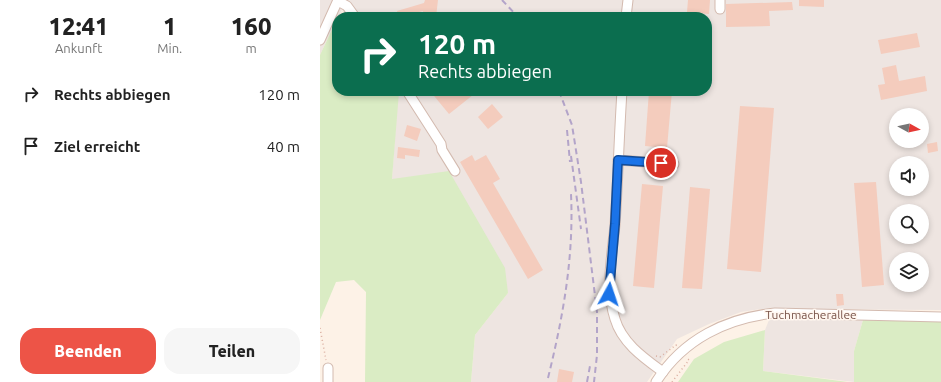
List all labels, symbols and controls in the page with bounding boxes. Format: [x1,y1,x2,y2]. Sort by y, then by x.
text: 12:41 [49,13,109,40]
text: 1 [163,13,177,40]
text: 160 [231,13,271,40]
icon: right [352,28,404,80]
text: 120 m [418,28,496,59]
text: Ankunft [55,41,102,55]
text: Min. [157,41,182,55]
text: m [246,41,257,55]
text: Rechts abbiegen [418,61,552,81]
icon: right [20,83,42,105]
text: Rechts abbiegen [54,86,171,103]
text: 120 m [258,86,300,103]
north arrow [889,108,929,148]
map controls [889,108,929,292]
icon: arrive [20,135,42,157]
text: Ziel erreicht [54,138,140,155]
text: 40 m [267,138,300,155]
pin [644,146,678,180]
icon: arrive [650,152,672,174]
button: sound [889,156,929,196]
button: search [889,204,929,244]
button: layers [889,252,929,292]
position arrow [588,273,630,315]
street label: Tuchmacherallee [765,308,857,321]
button: Beenden [20,328,156,374]
button: Teilen [164,328,300,374]

